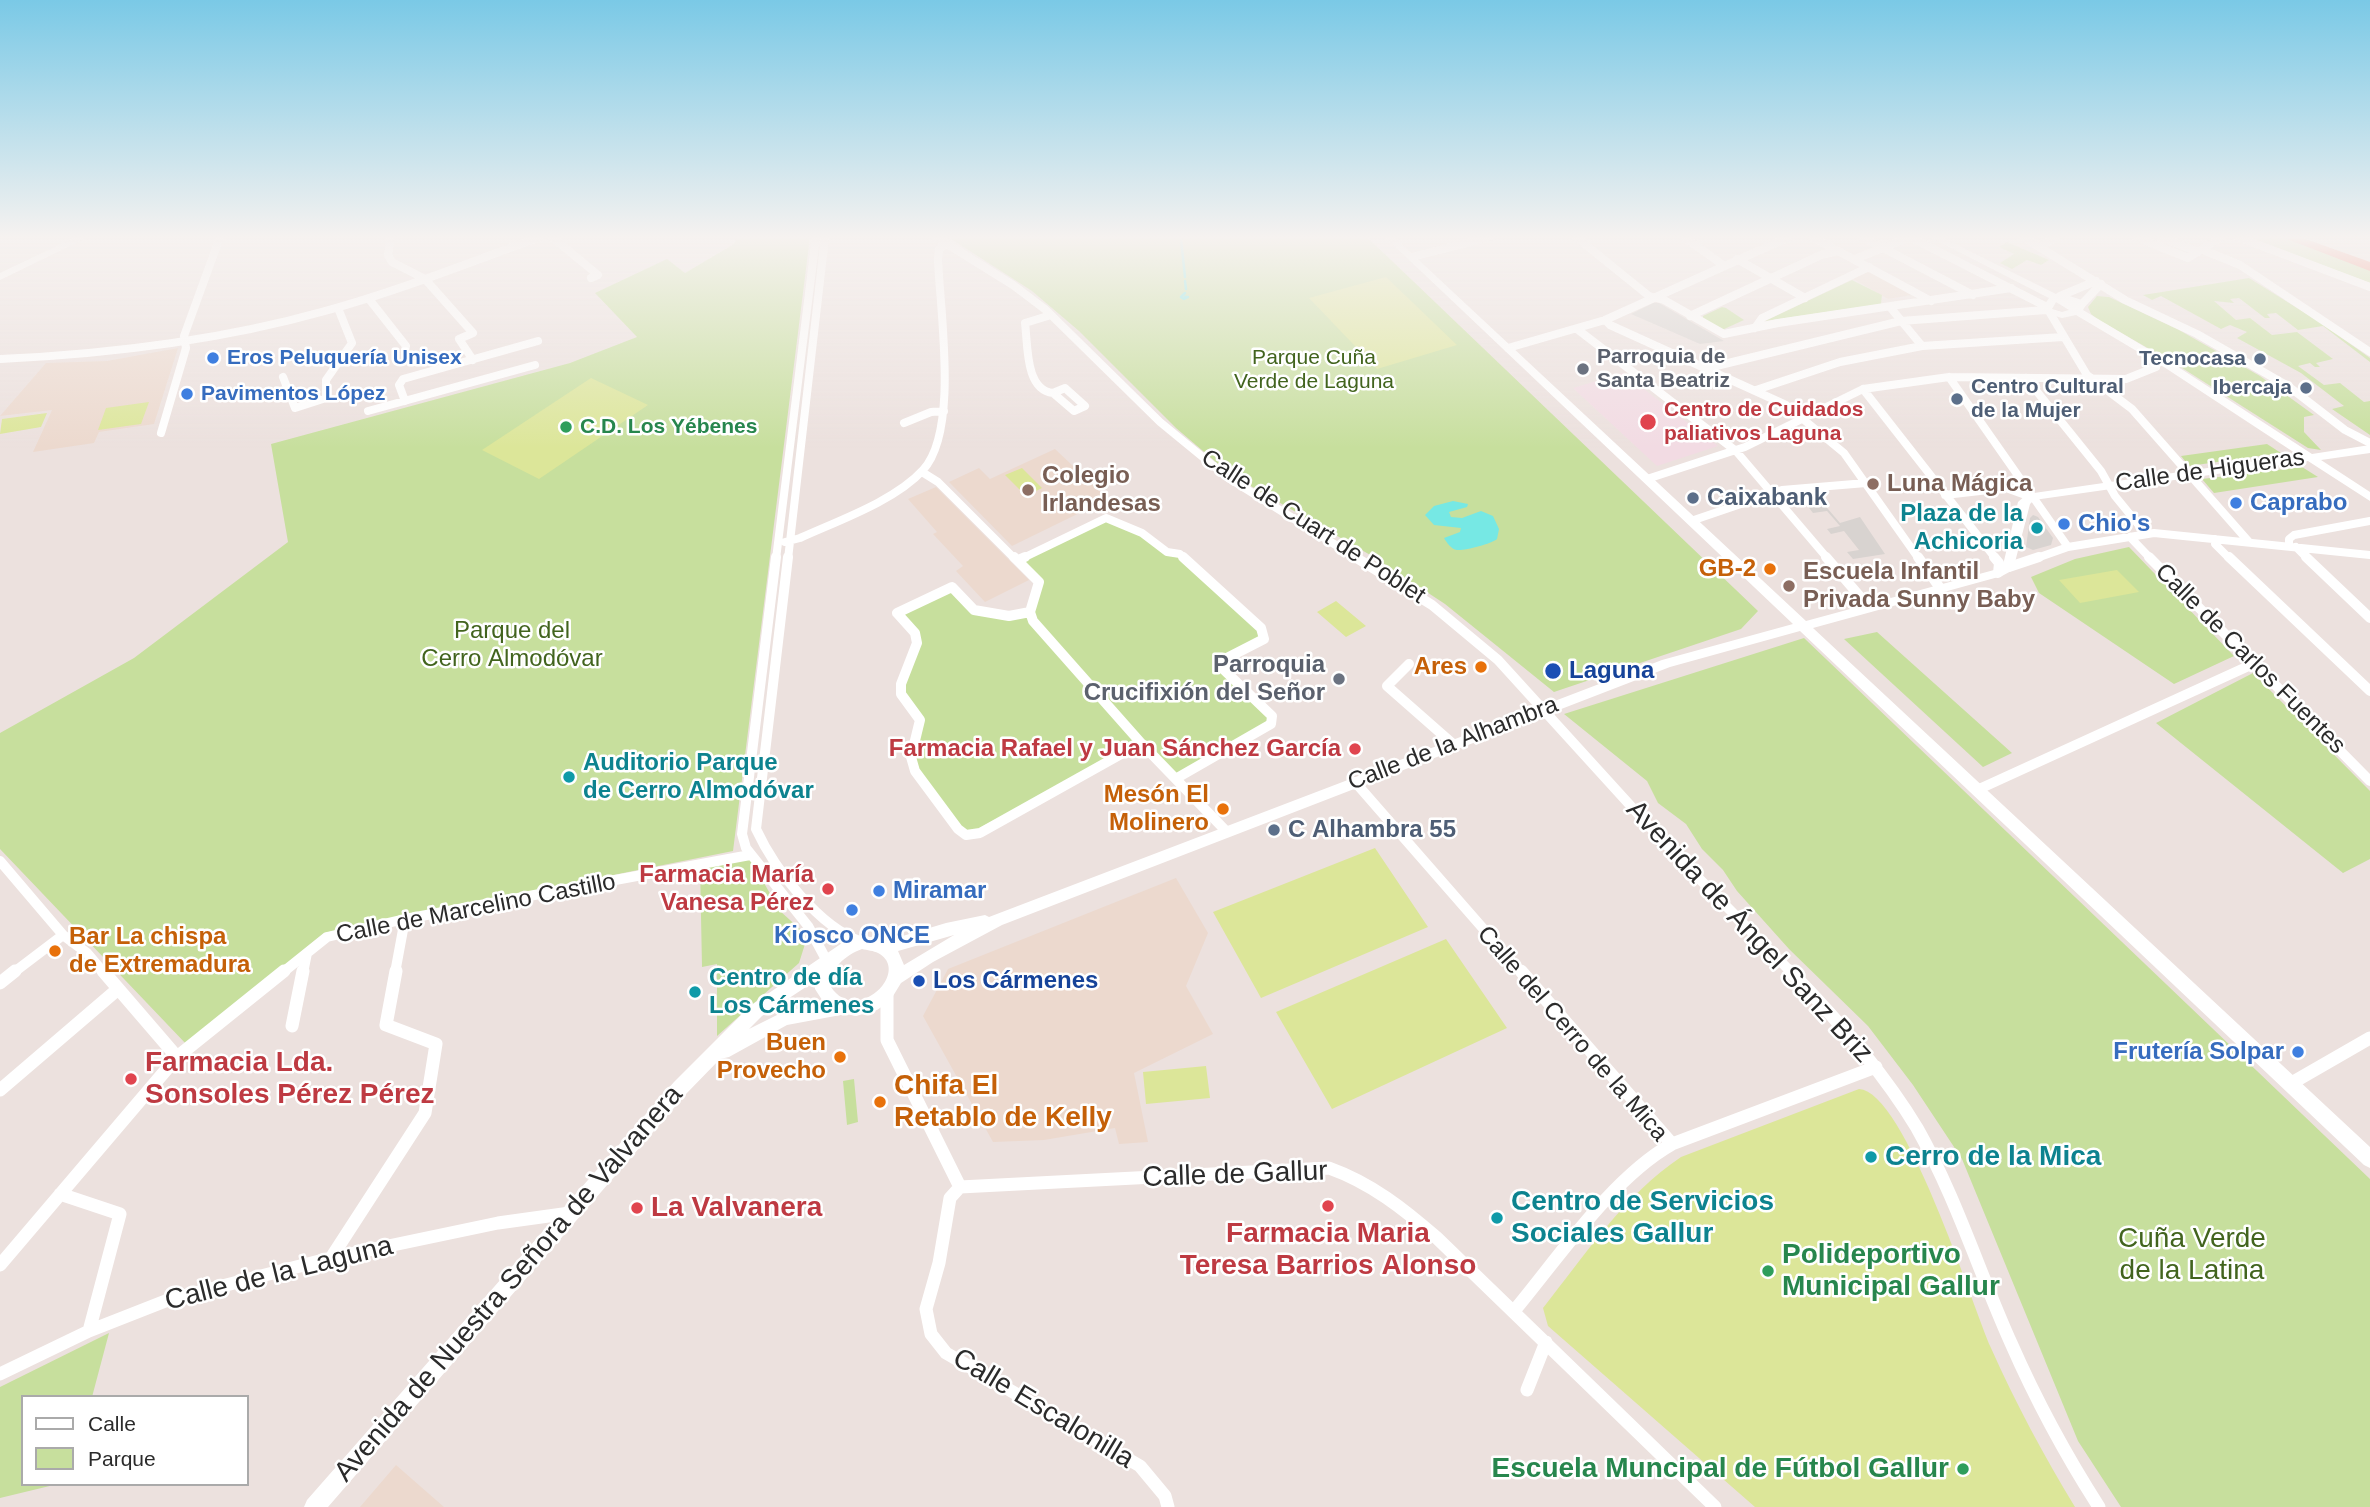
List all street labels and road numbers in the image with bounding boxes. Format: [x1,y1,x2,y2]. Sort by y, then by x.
street label: Calle de Higueras [2114,443,2306,499]
street label: Calle de Cuart de Poblet [1196,444,1430,610]
street label: Calle de Carlos Fuentes [2149,558,2351,760]
street label: Calle de la Alhambra [1344,691,1562,797]
street label: Avenida de Ángel Sanz Briz [1619,794,1879,1070]
street label: Calle de Marcelino Castillo [334,868,618,950]
street label: Calle del Cerro de la Mica [1471,920,1673,1148]
street label: Avenida de Nuestra Señora de Valvanera [328,1079,690,1489]
street label: Calle de Gallur [1142,1155,1328,1195]
street label: Calle de la Laguna [162,1229,396,1319]
street label: Calle Escalonilla [946,1342,1140,1476]

